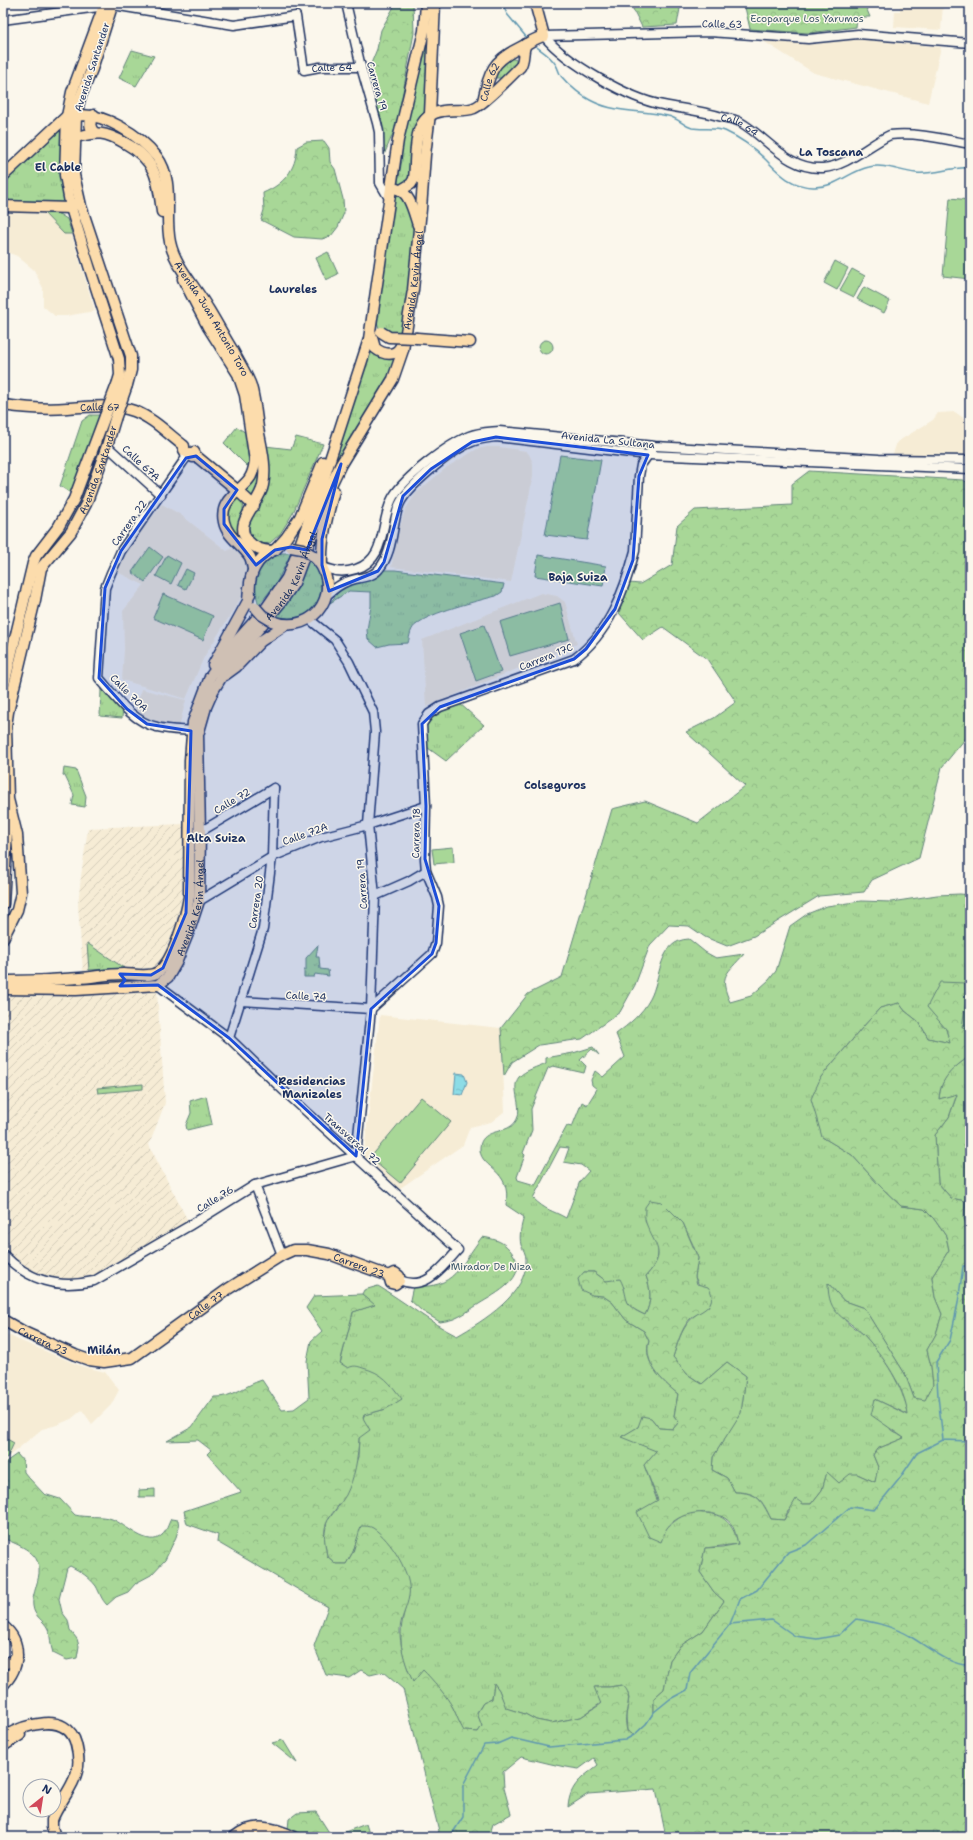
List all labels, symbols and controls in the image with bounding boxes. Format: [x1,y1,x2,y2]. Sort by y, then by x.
park label: Ecoparque Los Yarumos [750,12,864,25]
street label: Calle 63 [702,17,742,31]
street label: Avenida Santander [71,20,113,113]
street label: Carrera 19 [364,60,390,112]
street label: Calle 62 [477,60,502,103]
street label: Calle 64 [310,61,352,75]
street label: Calle 64 [720,110,761,139]
district label: La Toscana [799,145,863,160]
district label: El Cable [35,160,82,175]
street label: Avenida Kevin Ángel [400,230,425,331]
street label: Avenida Juan Antonio Toro [172,258,252,378]
district label: Laureles [269,282,317,297]
street label: Calle 67 [79,400,121,414]
street label: Avenida Santander [75,423,119,516]
street label: Avenida La Sultana [560,429,656,451]
street label: Calle 67A [119,442,163,484]
street label: Carrera 22 [108,497,150,549]
street label: Avenida Kevin Ángel [262,529,319,623]
district label: Baja Suiza [548,570,608,585]
street label: Carrera 17C [517,640,575,674]
street label: Calle 70A [107,671,151,715]
district label: Colseguros [524,778,586,793]
street label: Calle 72 [211,785,253,817]
street label: Carrera 18 [409,807,423,859]
street label: Calle 72A [281,820,329,848]
district label: Alta Suiza [186,831,246,846]
street label: Carrera 19 [354,858,370,910]
street label: Avenida Kevin Ángel [173,859,206,958]
street label: Carrera 20 [246,875,266,929]
street label: Calle 74 [285,988,327,1004]
district label: Residencias Manizales [278,1074,346,1102]
street label: Transversal 72 [321,1110,383,1168]
street label: Calle 76 [194,1183,236,1215]
street label: Carrera 23 [332,1250,386,1280]
park label: Mirador De Niza [451,1260,532,1273]
street label: Calle 77 [185,1288,226,1322]
street label: Carrera 23 [16,1323,70,1357]
district label: Milán [87,1343,121,1358]
north arrow [22,1778,62,1818]
text: N [39,1781,55,1799]

